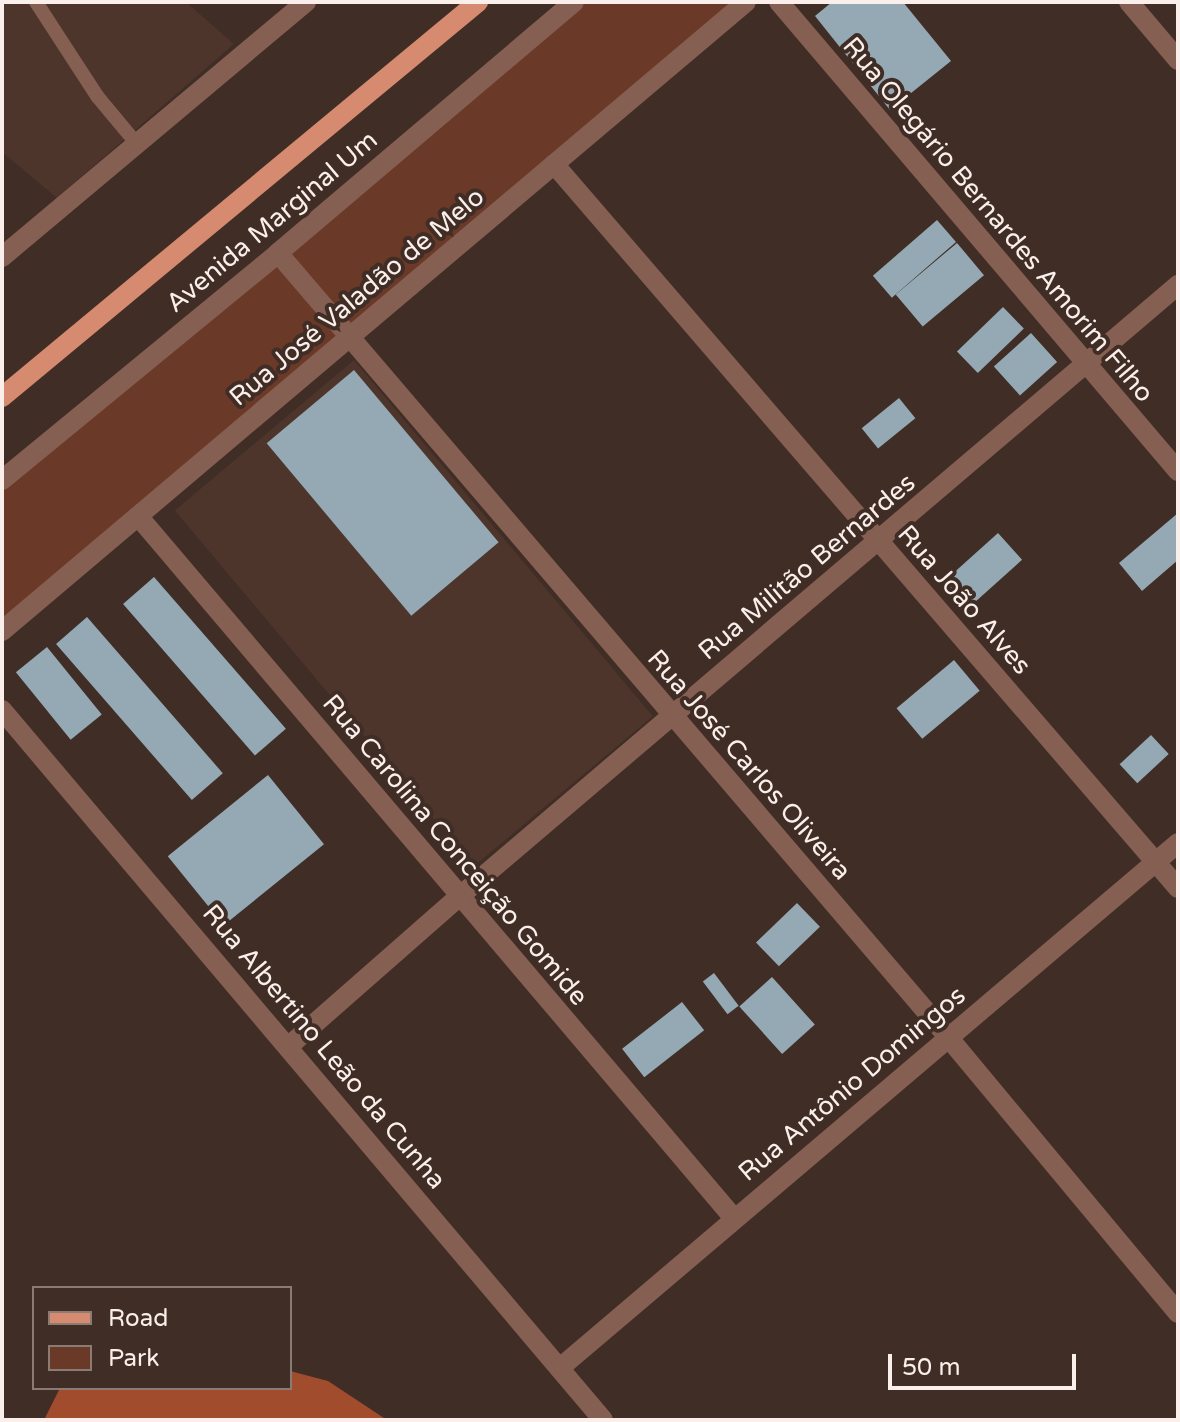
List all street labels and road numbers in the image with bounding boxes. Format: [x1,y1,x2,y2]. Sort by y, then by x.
street label: Rua Olegário Bernardes Amorim Filho [836,31,1160,409]
street label: Avenida Marginal Um [160,125,384,319]
street label: Rua José Valadão de Melo [223,181,491,413]
street label: Rua Militão Bernardes [692,467,922,667]
street label: Rua João Alves [891,519,1037,681]
street label: Rua José Carlos Oliveira [640,643,858,887]
street label: Rua Carolina Conceição Gomide [316,688,594,1012]
street label: Rua Albertino Leão da Cunha [196,898,452,1196]
street label: Rua Antônio Domingos [732,980,972,1188]

